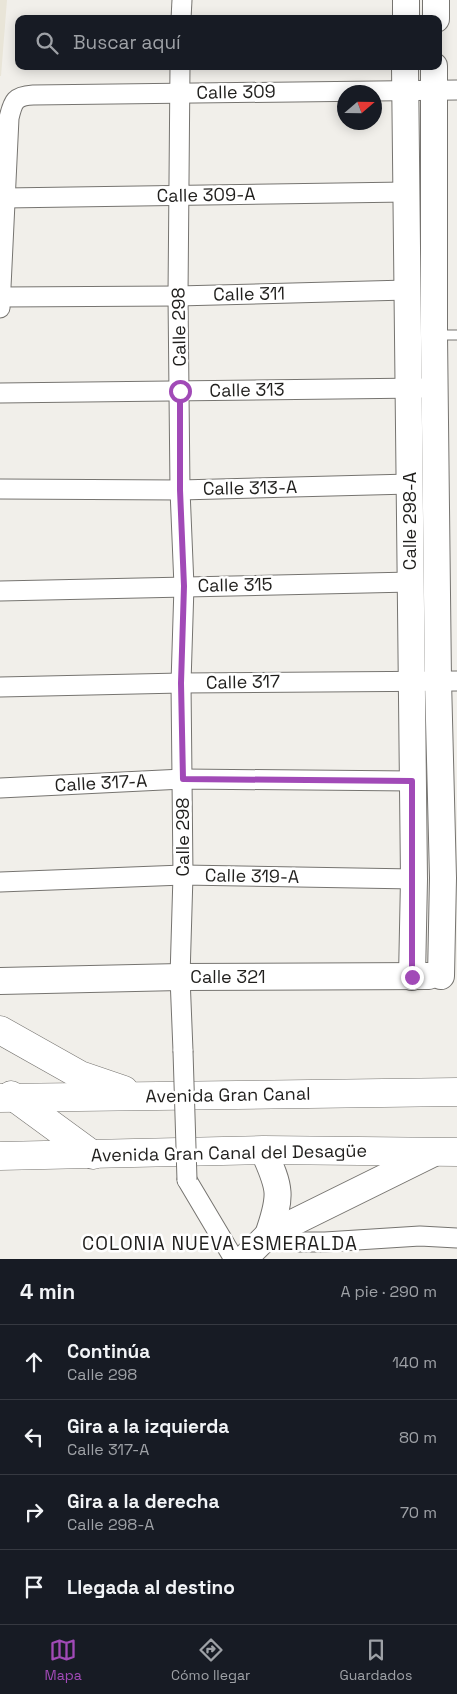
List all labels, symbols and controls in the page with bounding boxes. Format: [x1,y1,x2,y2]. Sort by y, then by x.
search box [15,15,442,70]
icon: search [33,29,61,57]
text: Buscar aquí [73,30,181,55]
street label: Calle 309 [196,79,276,104]
north arrow [337,85,382,130]
street label: Calle 309-A [156,182,256,207]
street label: Calle 311 [213,281,285,306]
street label: Calle 298 [166,287,191,367]
street label: Calle 313 [209,377,285,402]
route start [169,380,192,403]
street label: Calle 298-A [398,472,421,570]
street label: Calle 313-A [203,475,297,500]
street label: Calle 315 [197,572,273,597]
street label: Calle 317 [206,669,280,694]
street label: Calle 317-A [54,769,148,796]
street label: Calle 298 [171,797,194,877]
street label: Calle 319-A [205,863,299,888]
street label: Calle 321 [190,965,266,988]
route end [401,966,424,989]
street label: Avenida Gran Canal [145,1082,311,1107]
street label: Avenida Gran Canal del Desagüe [91,1139,367,1166]
district label: COLONIA NUEVA ESMERALDA [82,1231,358,1256]
text: 4 min [20,1278,75,1305]
text: A pie · 290 m [341,1281,437,1302]
text: Continúa [67,1339,150,1364]
icon: ahead [20,1348,48,1376]
text: 140 m [392,1352,437,1373]
text: Calle 298 [67,1364,137,1385]
text: Gira a la izquierda [67,1414,229,1439]
icon: left [20,1423,48,1451]
text: 80 m [399,1427,437,1448]
text: Calle 317-A [67,1439,149,1460]
text: Gira a la derecha [67,1489,219,1514]
icon: right [20,1498,48,1526]
text: 70 m [400,1502,437,1523]
text: Calle 298-A [67,1514,154,1535]
icon: arrive [20,1573,48,1601]
text: Llegada al destino [67,1575,235,1600]
tab: Mapa [45,1636,82,1684]
tab: Cómo llegar [171,1636,250,1684]
tab: Guardados [340,1636,412,1684]

